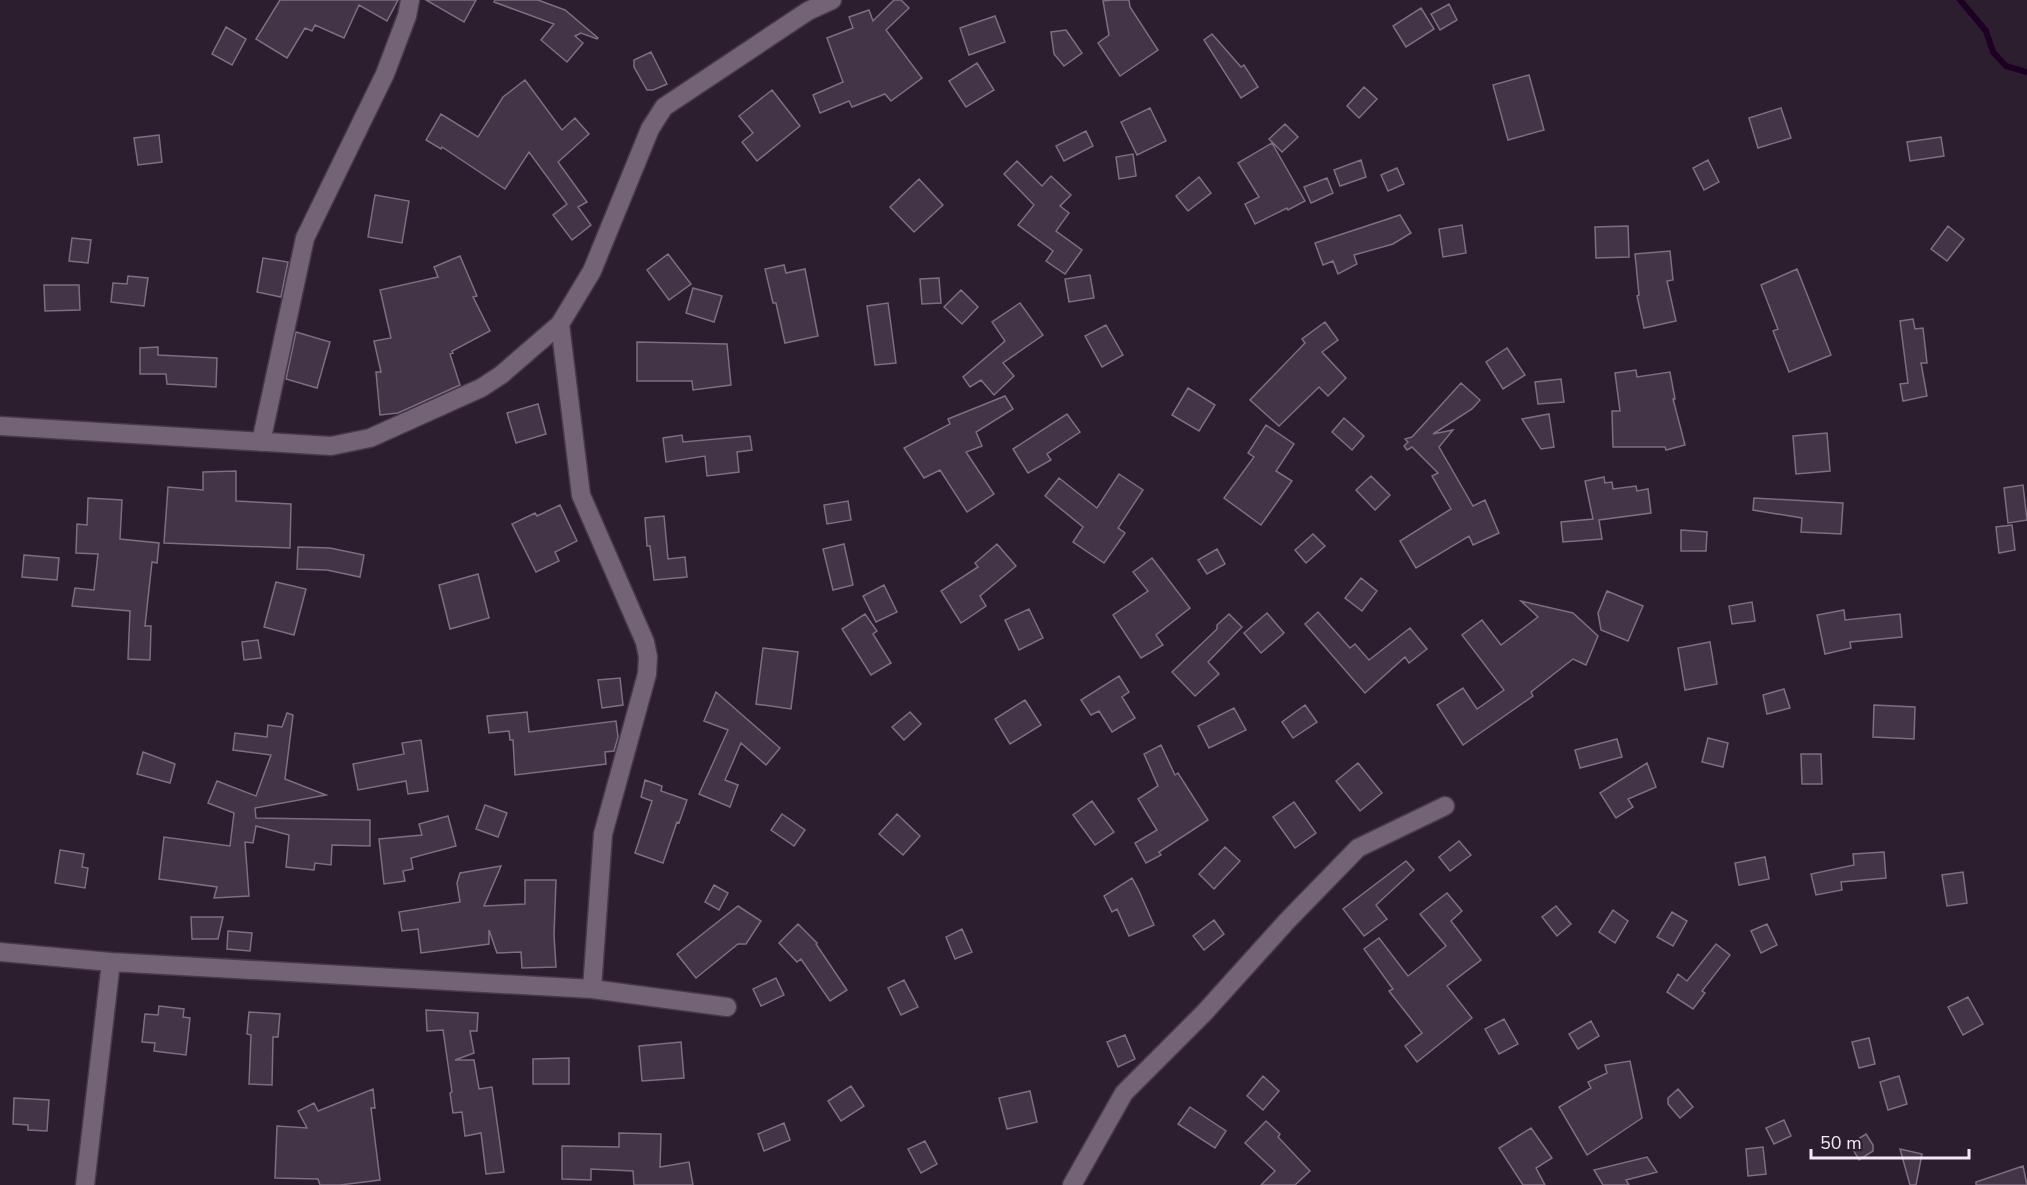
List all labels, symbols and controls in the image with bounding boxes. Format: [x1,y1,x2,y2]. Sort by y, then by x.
scale bar [1811,1122,1968,1160]
text: 50 m [1820,1131,1862,1155]

